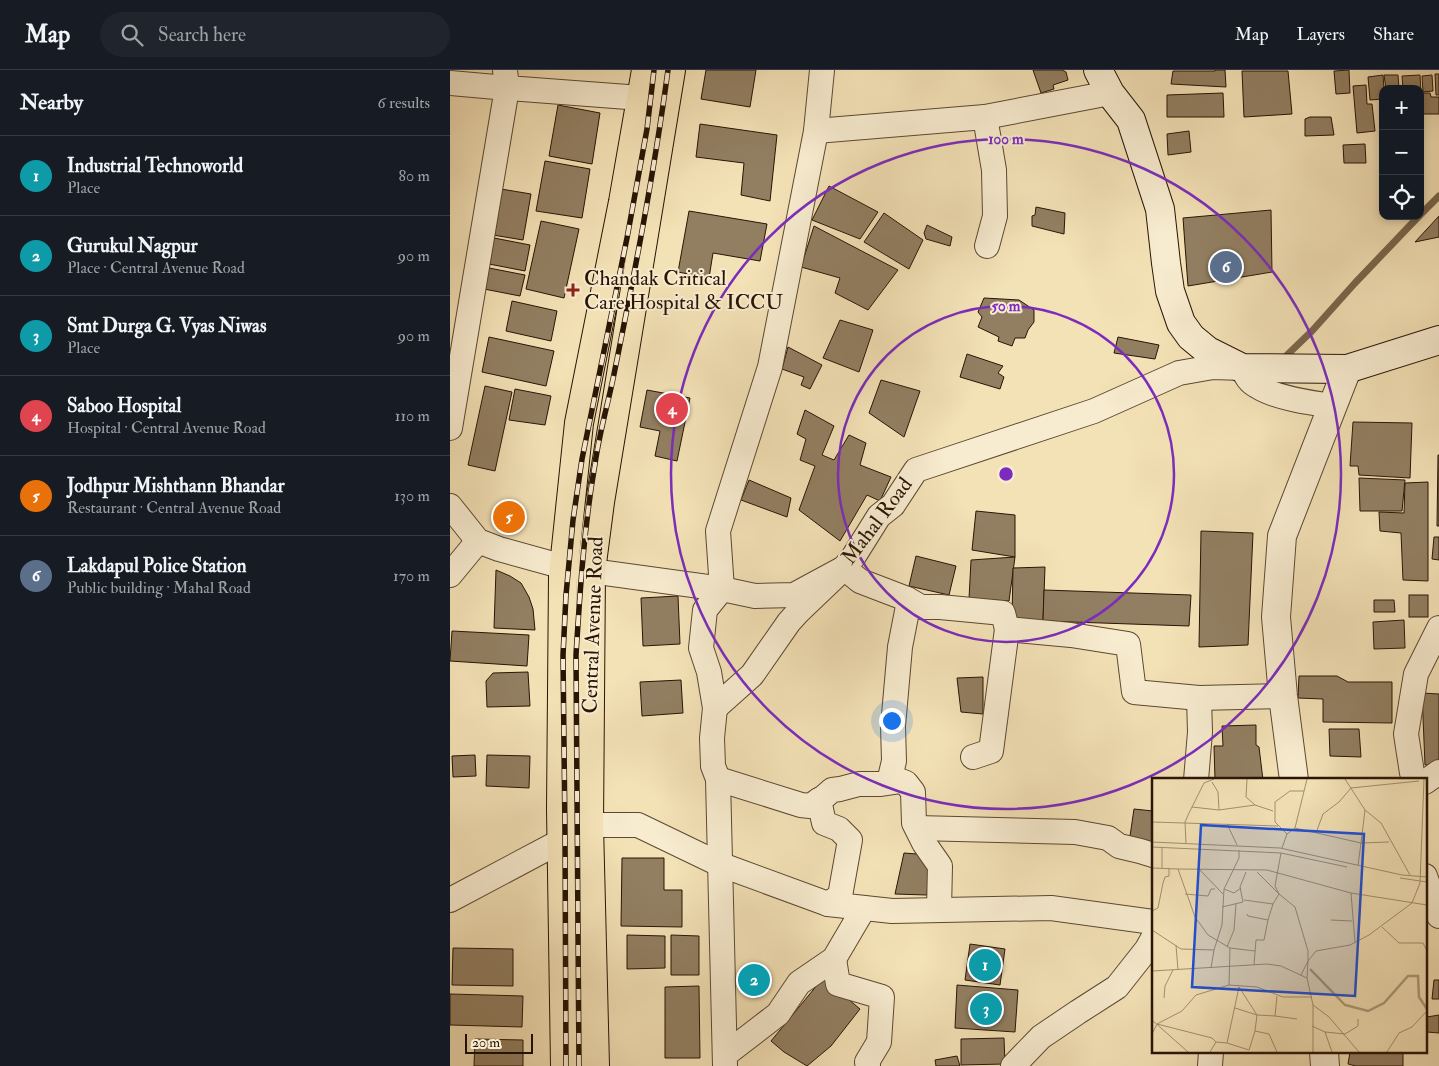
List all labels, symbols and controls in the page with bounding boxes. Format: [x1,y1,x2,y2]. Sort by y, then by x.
search box [100,12,450,57]
text: Map [25,19,70,50]
icon: search [118,21,146,49]
text: Search here [158,23,246,47]
text: Map [1235,23,1269,46]
text: Layers [1297,23,1345,46]
text: Share [1373,23,1414,46]
map controls [1379,85,1424,220]
button: + [1379,85,1424,130]
text: Nearby [20,89,83,116]
text: 6 results [378,93,430,113]
text: 100 m [988,130,1024,149]
button: − [1379,130,1424,175]
text: Industrial Technoworld [67,154,243,178]
text: 1 [33,166,39,186]
text: 80 m [399,166,430,186]
button: locate [1379,175,1424,220]
text: Place [67,178,100,198]
text: Gurukul Nagpur [67,234,198,258]
text: 2 [32,246,40,266]
text: 90 m [398,246,430,266]
pin: 6 [1210,248,1242,286]
text: Place · Central Avenue Road [67,258,245,278]
place label: Chandak Critical Care Hospital & ICCU [584,265,783,316]
marker: Chandak Critical Care Hospital & ICCU [566,283,580,297]
text: 50 m [992,297,1021,316]
text: Smt Durga G. Vyas Niwas [67,314,266,338]
text: 3 [33,326,39,346]
text: 90 m [398,326,430,346]
text: Place [67,338,100,358]
pin: 4 [656,390,688,428]
text: Saboo Hospital [67,394,181,418]
text: 4 [32,406,40,426]
text: 110 m [395,406,430,426]
text: Hospital · Central Avenue Road [67,418,266,438]
centre of rings [997,465,1015,483]
street label: Mahal Road [835,472,919,570]
text: Jodhpur Mishthann Bhandar [67,474,285,498]
text: 5 [32,486,40,506]
text: 130 m [394,486,430,506]
text: Restaurant · Central Avenue Road [67,498,281,518]
pin: 5 [493,498,525,536]
street label: Central Avenue Road [576,535,610,714]
text: Lakdapul Police Station [67,554,246,578]
text: 6 [32,566,40,586]
text: 170 m [393,566,430,586]
text: Public building · Mahal Road [67,578,251,598]
your location [879,708,905,734]
inset map [1152,778,1426,1054]
pin: 1 [969,946,1001,984]
pin: 2 [738,961,770,999]
pin: 3 [970,990,1002,1028]
scale bar [465,1031,532,1054]
text: 20 m [472,1034,500,1051]

